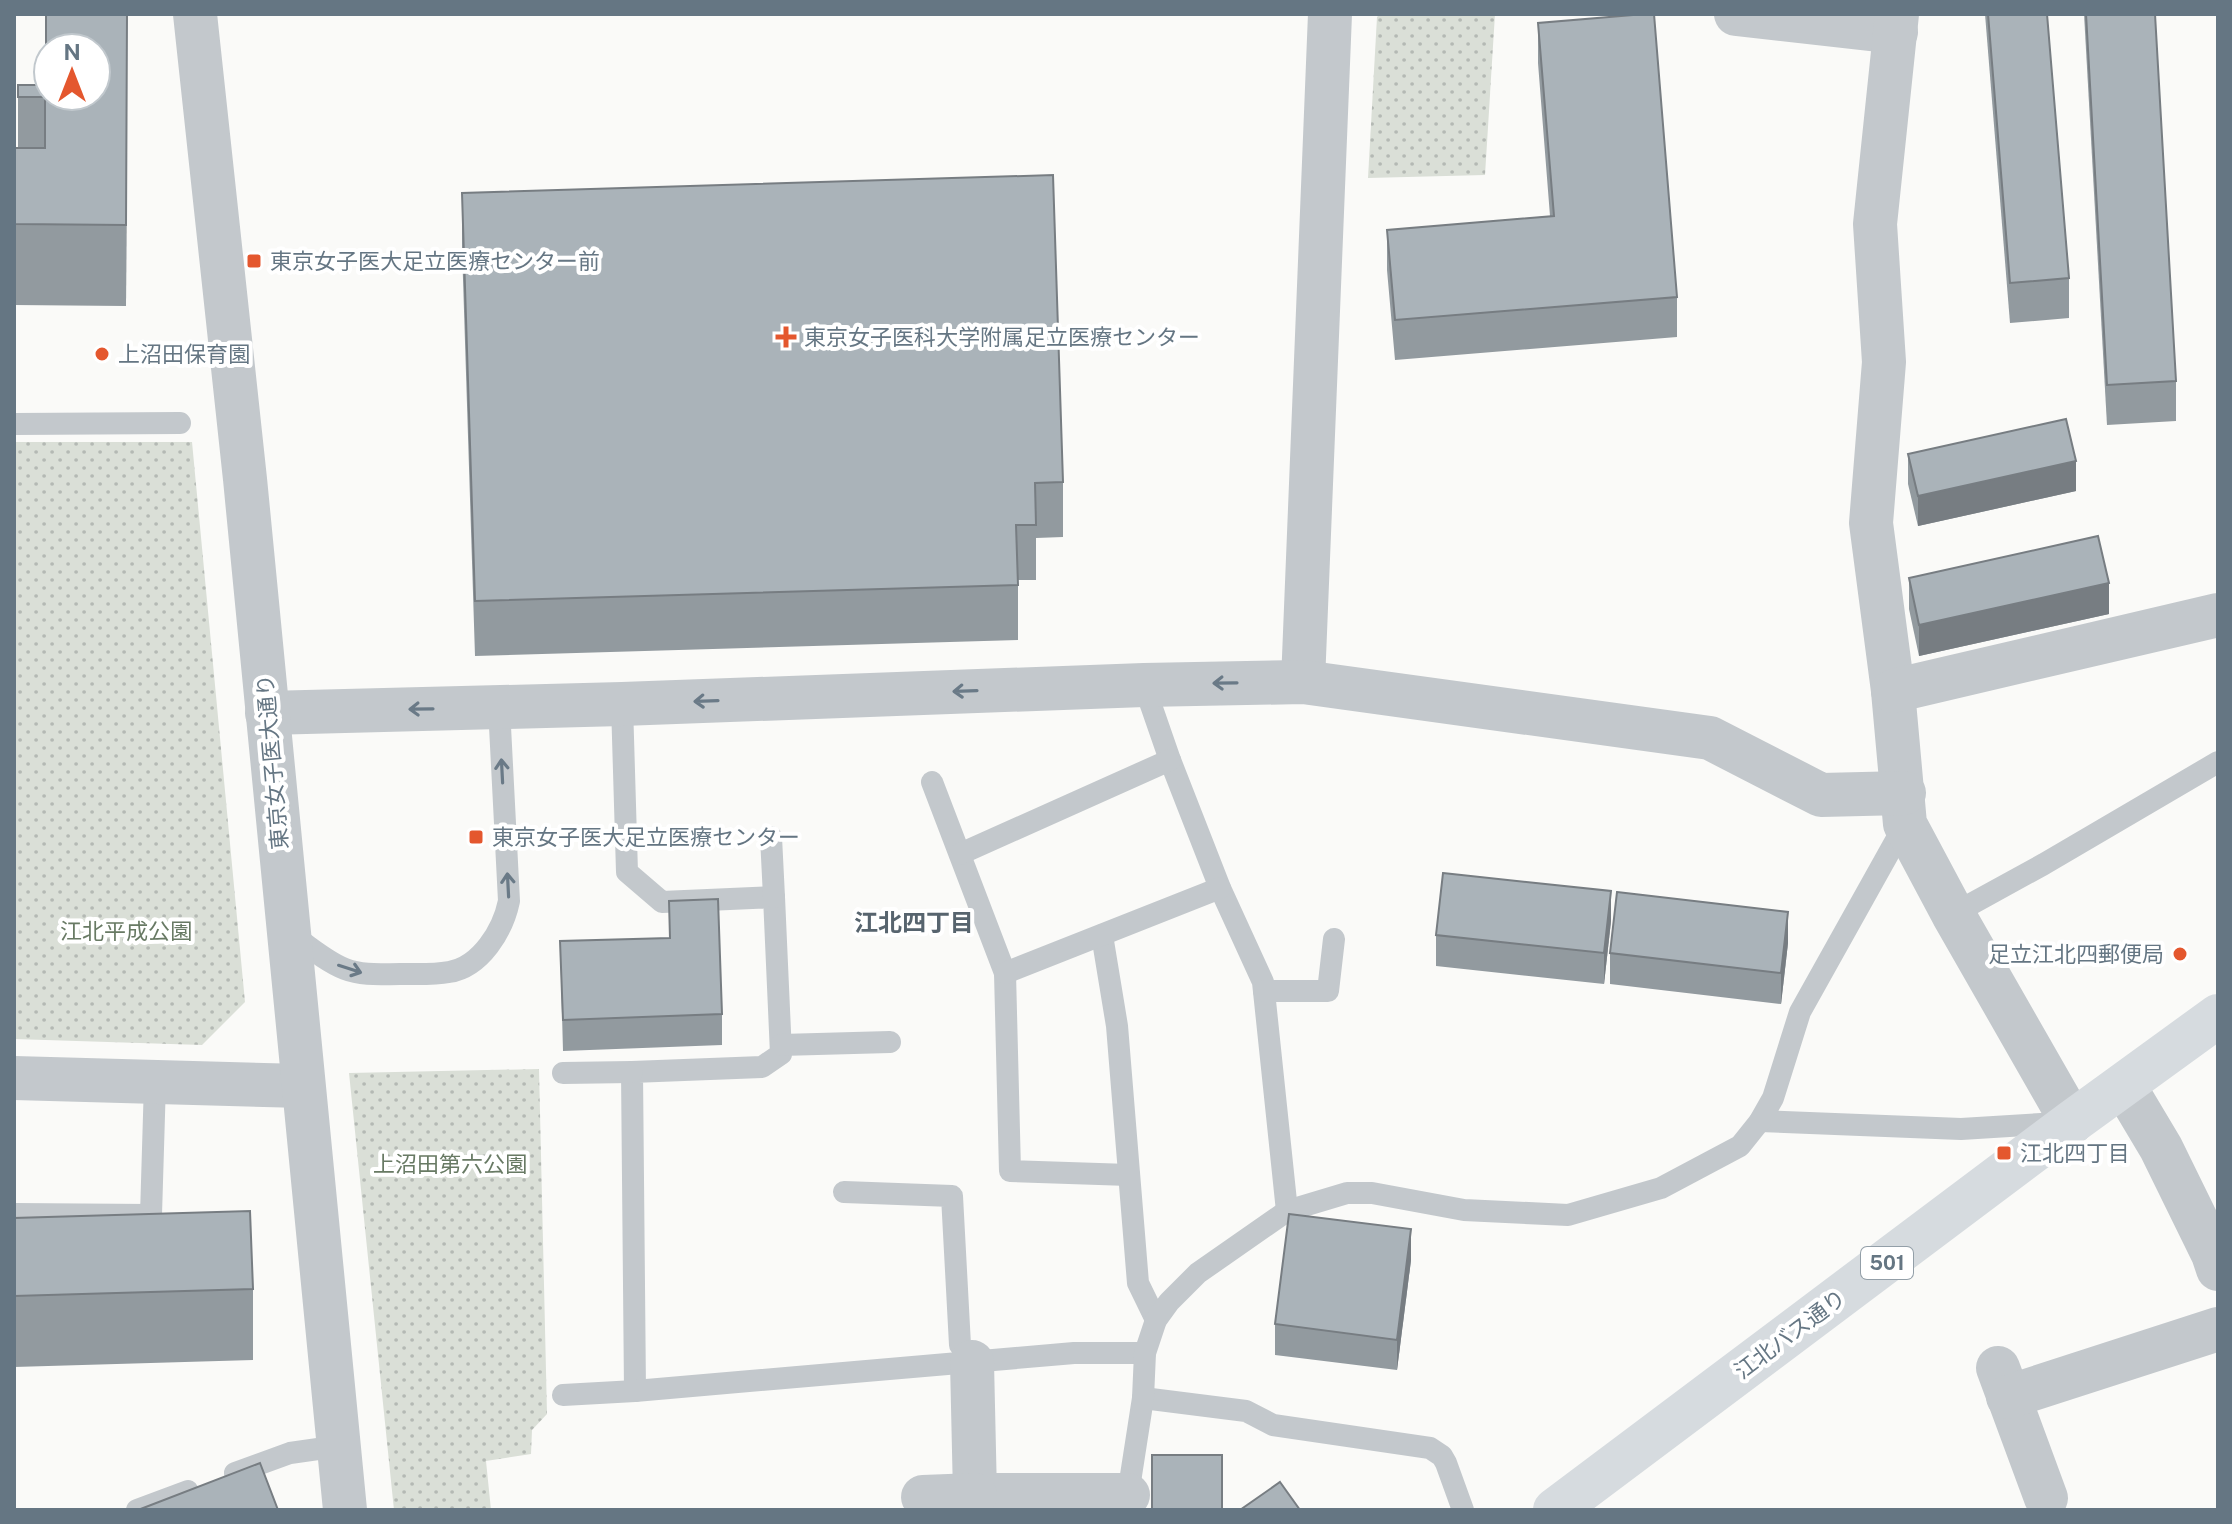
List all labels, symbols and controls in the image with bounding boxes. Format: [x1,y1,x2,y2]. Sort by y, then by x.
north arrow [32,32,112,112]
text: N [63,39,81,65]
place label: 東京女子医大足立医療センター前 [270,248,600,274]
marker: 東京女子医大足立医療センター前 [245,252,263,270]
place label: 東京女子医科大学附属足立医療センター [804,324,1200,350]
marker: 東京女子医科大学附属足立医療センター [775,326,797,348]
place label: 上沼田保育園 [118,341,250,367]
marker: 上沼田保育園 [93,345,111,363]
street label: 東京女子医大通り [251,673,293,851]
one-way arrow [1212,675,1239,691]
one-way arrow [952,684,979,699]
one-way arrow [693,693,720,708]
one-way arrow [408,701,435,717]
one-way arrow [495,758,510,785]
place label: 東京女子医大足立医療センター [492,824,800,850]
marker: 東京女子医大足立医療センター [467,828,485,846]
one-way arrow [500,872,515,899]
district label: 江北四丁目 [854,908,974,936]
park label: 江北平成公園 [60,918,192,944]
place label: 足立江北四郵便局 [1988,941,2164,967]
marker: 足立江北四郵便局 [2171,945,2189,963]
one-way arrow [338,963,363,978]
place label: 江北四丁目 [2020,1140,2130,1166]
marker: 江北四丁目 [1995,1144,2013,1162]
park label: 上沼田第六公園 [373,1151,527,1177]
road number: 501 [1861,1247,1913,1279]
street label: 江北バス通り [1729,1284,1851,1384]

